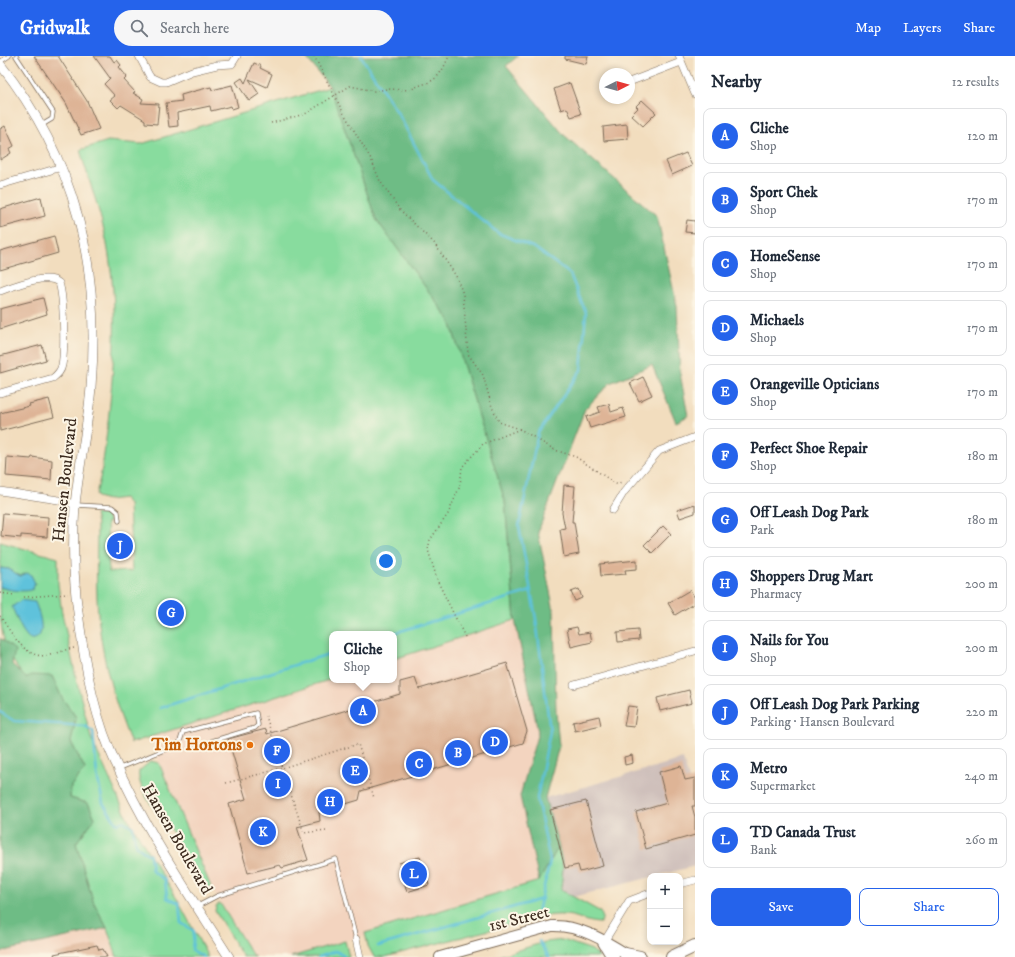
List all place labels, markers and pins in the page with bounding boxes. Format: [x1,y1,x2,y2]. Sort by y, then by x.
pin: J [107,531,133,561]
pin: G [158,598,184,628]
pin: A [350,696,376,726]
pin: D [482,727,508,757]
place label: Tim Hortons [151,734,242,756]
pin: F [264,736,290,766]
pin: B [445,738,471,768]
marker: Tim Hortons [245,740,255,750]
pin: C [406,749,432,779]
pin: E [342,756,368,786]
pin: I [265,769,291,799]
pin: H [317,787,343,817]
pin: K [250,817,276,847]
pin: L [401,859,427,889]

